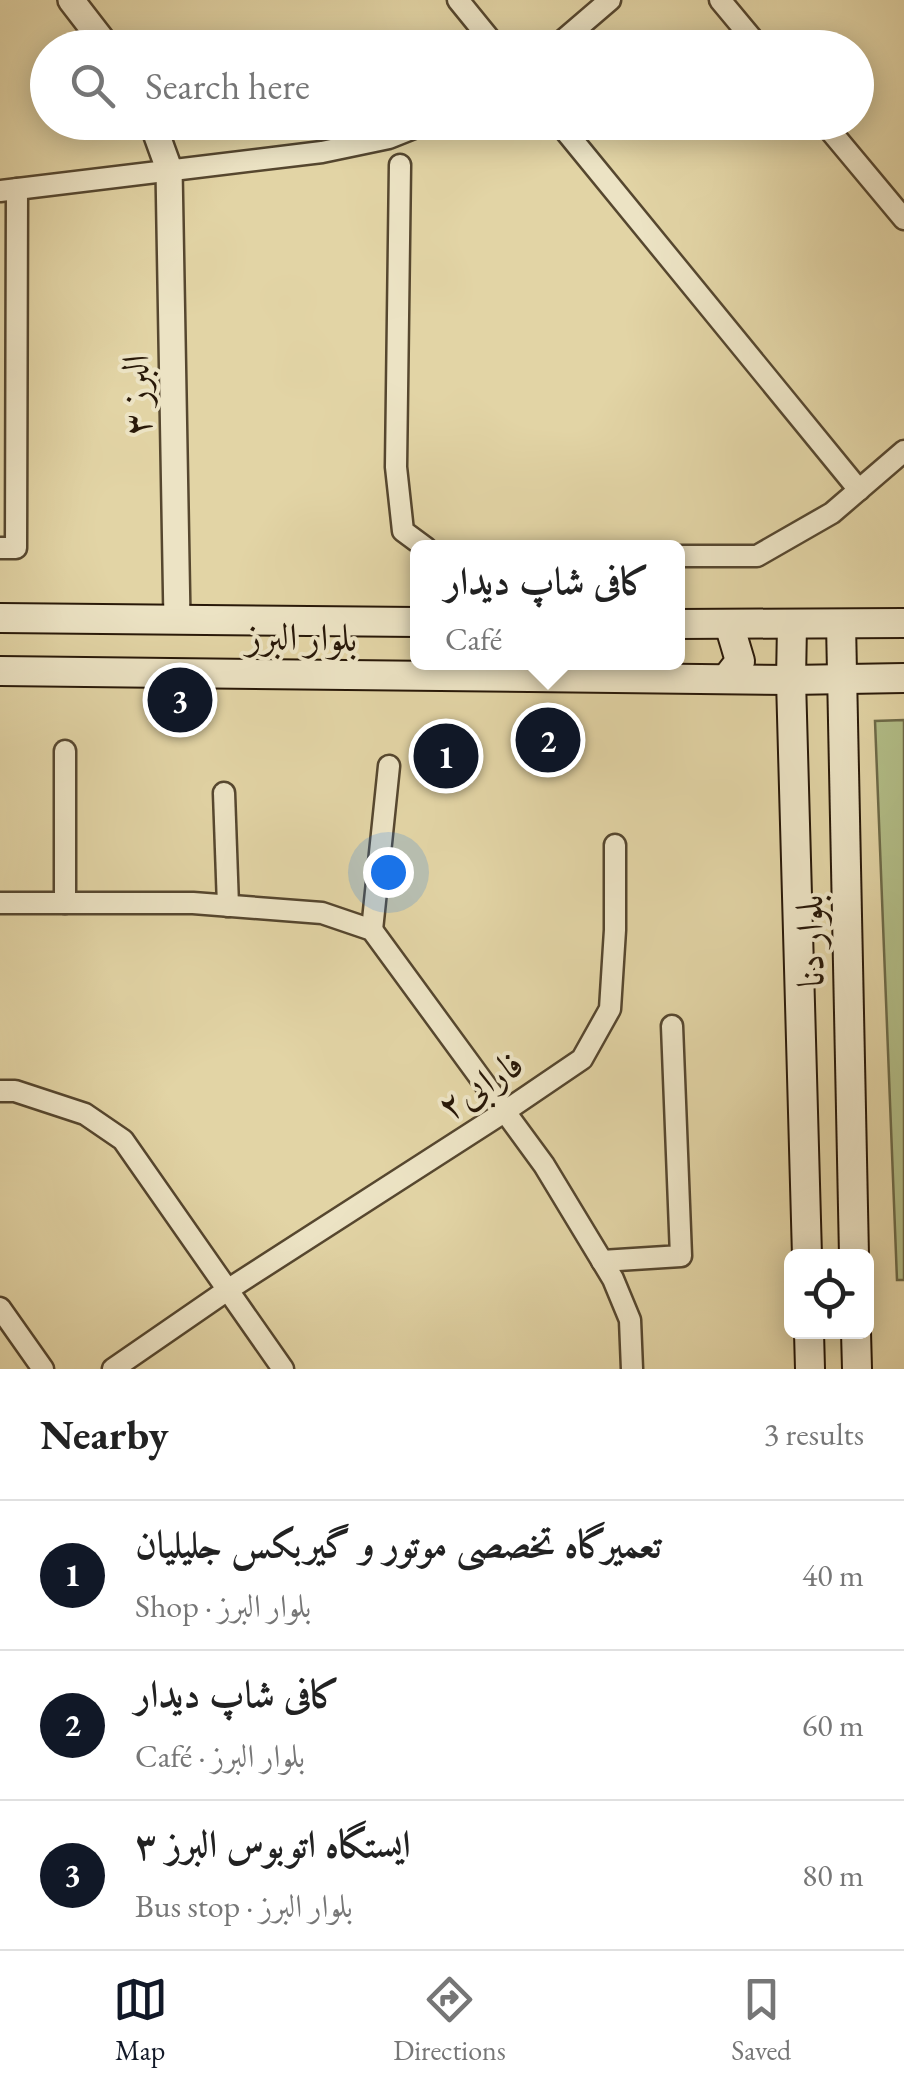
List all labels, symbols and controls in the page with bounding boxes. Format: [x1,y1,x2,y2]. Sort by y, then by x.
search box [30,30,874,140]
icon: search [65,58,120,113]
text: Search here [145,61,310,110]
street label: البرز ۳ [110,354,161,436]
popup [410,540,685,670]
text: کافی شاپ دیدار [445,556,650,605]
street label: بلوار البرز [242,611,358,662]
text: Café [445,618,502,660]
pin: 3 [148,662,212,738]
pin: 2 [516,702,580,778]
pin: 1 [414,718,478,794]
your location [363,847,414,898]
street label: بلوار دنا [784,894,835,988]
street label: فارابی۲ [427,1039,534,1133]
map controls [784,1249,874,1339]
button: locate [784,1249,874,1339]
text: Nearby [40,1407,169,1462]
text: 3 results [764,1413,864,1455]
text: تعمیرگاه تخصصی موتور و گیربکس جلیلیان [135,1519,662,1568]
text: 1 [64,1554,81,1596]
text: 40 m [802,1554,864,1596]
text: Shop · بلوار البرز [135,1585,311,1627]
text: کافی شاپ دیدار [135,1669,340,1718]
text: 2 [64,1704,81,1746]
text: 60 m [802,1704,864,1746]
text: Café · بلوار البرز [135,1735,305,1777]
text: ایستگاه اتوبوس البرز ۳ [135,1819,411,1868]
text: 3 [64,1854,81,1896]
text: 80 m [802,1854,864,1896]
text: Bus stop · بلوار البرز [135,1885,353,1927]
tab: Map [113,1972,168,2068]
tab: Directions [393,1972,506,2068]
tab: Saved [731,1972,791,2068]

